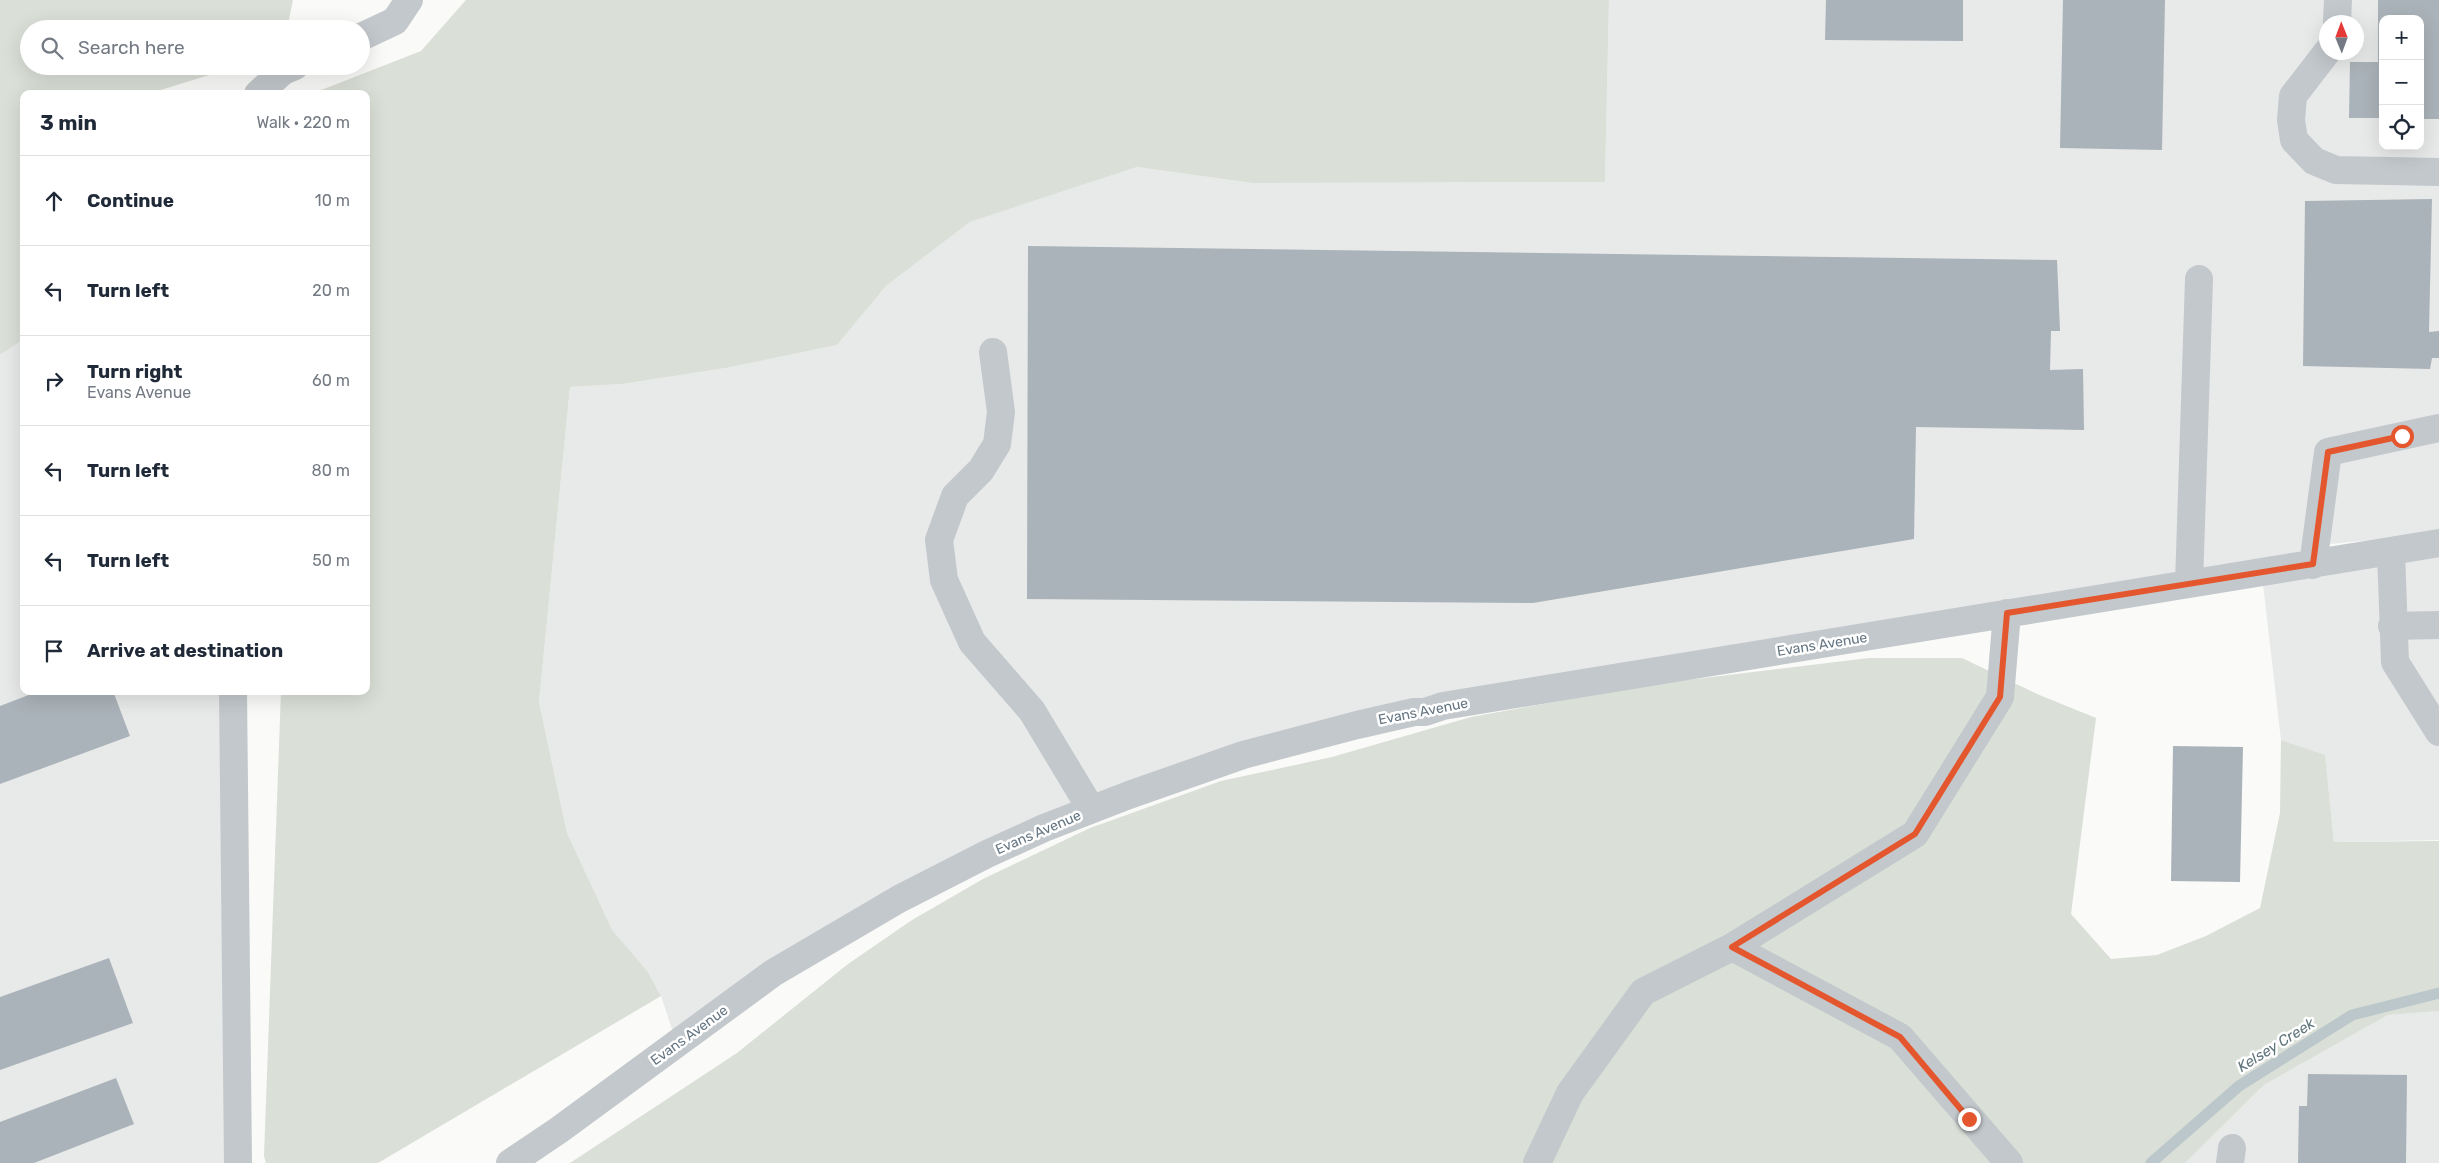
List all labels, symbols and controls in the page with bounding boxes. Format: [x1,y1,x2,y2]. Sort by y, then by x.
north arrow [2319,15,2364,60]
map controls [2379,15,2424,150]
button: + [2379,15,2424,60]
search box [20,20,370,75]
icon: search [38,34,66,62]
text: Search here [78,36,185,59]
button: − [2379,60,2424,105]
button: locate [2379,105,2424,150]
text: 3 min [40,110,97,135]
text: Walk · 220 m [257,113,350,132]
icon: ahead [40,187,68,215]
text: Continue [87,189,174,212]
text: 10 m [315,191,350,210]
icon: left [40,277,68,305]
text: Turn left [87,279,169,302]
text: 20 m [312,281,350,300]
text: Turn right [87,360,182,383]
icon: right [40,367,68,395]
text: 60 m [312,371,350,390]
text: Evans Avenue [87,383,191,402]
route start [2391,425,2414,448]
icon: left [40,457,68,485]
text: Turn left [87,459,169,482]
text: 80 m [312,461,350,480]
icon: left [40,547,68,575]
text: Turn left [87,549,169,572]
text: 50 m [312,551,350,570]
street label: Evans Avenue [1776,629,1869,660]
icon: arrive [40,637,68,665]
text: Arrive at destination [87,639,283,662]
street label: Evans Avenue [1377,694,1470,729]
street label: Evans Avenue [993,807,1084,858]
street label: Evans Avenue [647,1002,731,1069]
water label: Kelsey Creek [2234,1014,2318,1076]
route end [1958,1108,1981,1131]

